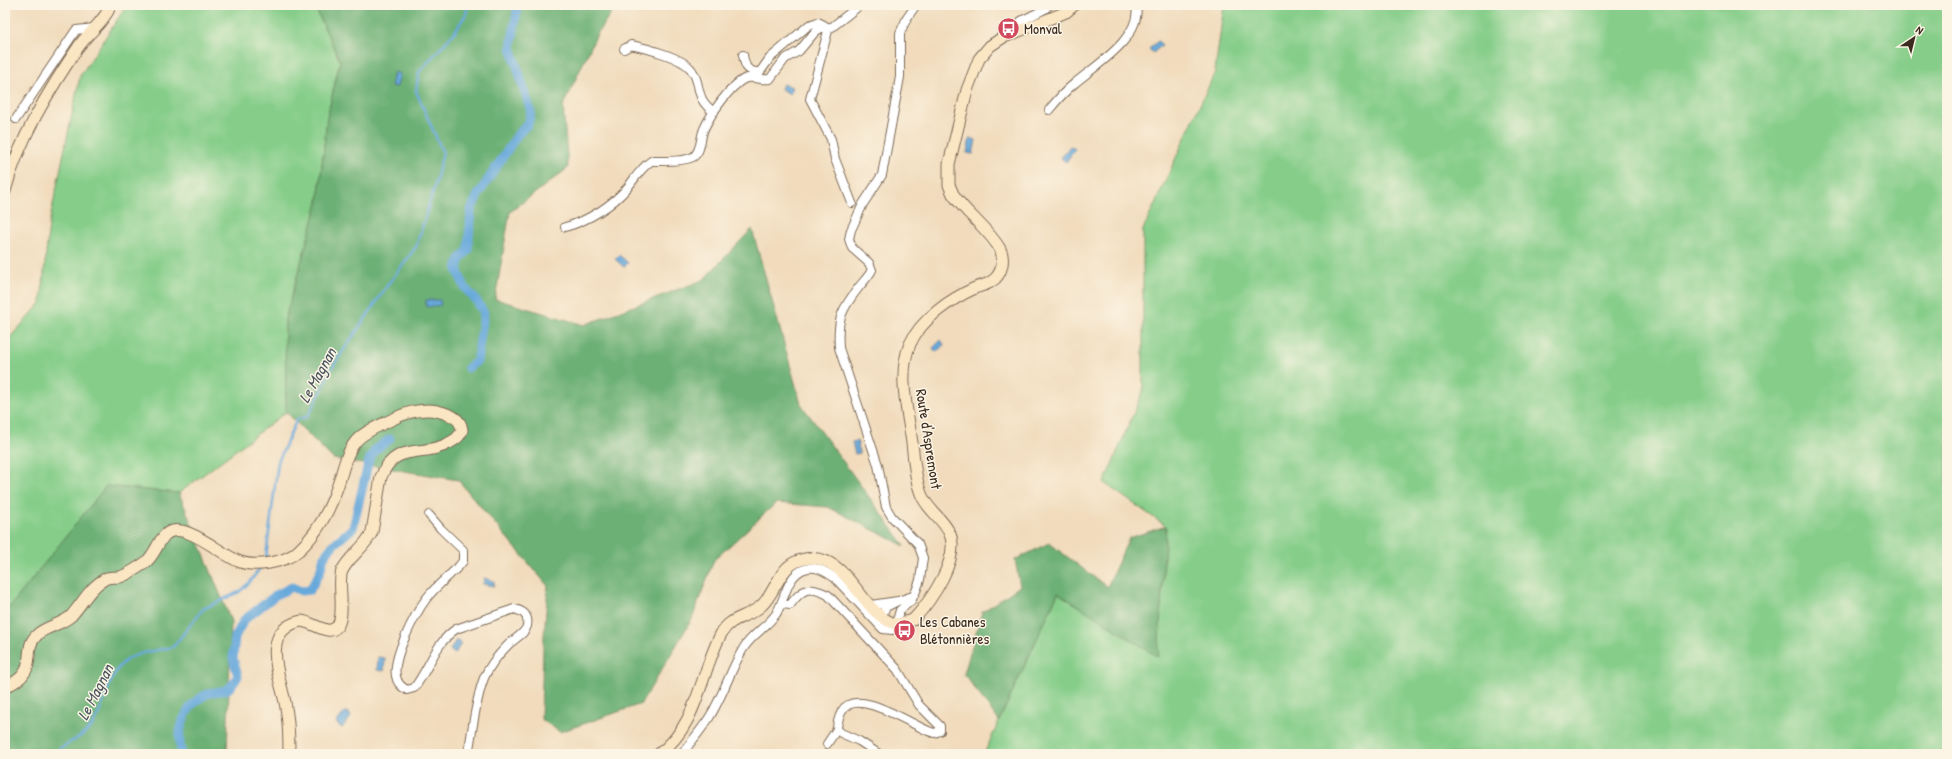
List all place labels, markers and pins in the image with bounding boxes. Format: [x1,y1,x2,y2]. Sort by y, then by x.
bus stop icon: Monval [996,15,1022,41]
place label: Monval [1024,18,1062,39]
place label: Les Cabanes Blétonnières [920,611,989,649]
bus stop icon: Les Cabanes Blétonnières [892,617,918,643]

